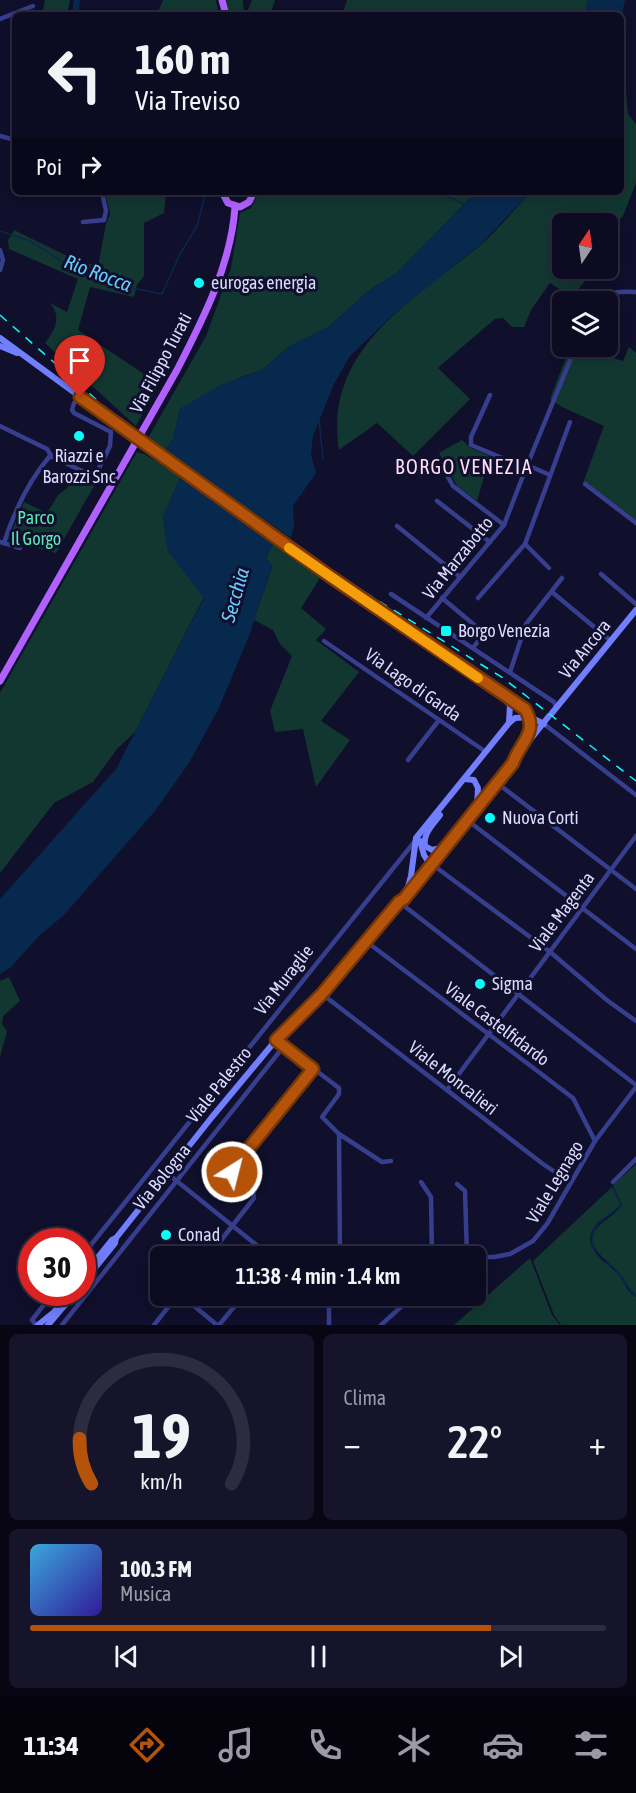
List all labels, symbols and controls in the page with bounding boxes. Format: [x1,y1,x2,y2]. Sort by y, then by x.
text: 160 m [135,35,230,83]
icon: left [36,36,114,114]
text: Via Treviso [135,85,240,116]
icon: right [74,150,107,183]
text: Poi [36,154,62,180]
north arrow [552,213,618,279]
map controls [552,213,618,357]
water label: Rio Rocca [61,249,135,296]
place label: eurogas energia [211,272,316,293]
marker: eurogas energia [192,276,206,290]
button: layers [552,291,618,357]
street label: Via Filippo Turati [125,309,196,416]
pin [54,335,105,397]
icon: arrive [63,344,96,377]
marker: Riazzi e Barozzi Snc [72,429,86,443]
place label: Riazzi e Barozzi Snc [42,445,116,487]
district label: BORGO VENEZIA [395,455,533,478]
park label: Parco Il Gorgo [11,507,61,549]
street label: Via Marzabotto [418,512,497,603]
water label: Secchia [216,565,253,626]
street label: Via Ancora [554,615,615,682]
place label: Borgo Venezia [458,620,550,641]
marker: Borgo Venezia [439,624,453,638]
street label: Via Lago di Garda [361,644,465,726]
place label: Nuova Corti [502,807,579,828]
marker: Nuova Corti [483,811,497,825]
street label: Viale Magenta [525,868,599,956]
street label: Via Muraglie [250,941,317,1019]
place label: Sigma [492,973,533,994]
street label: Viale Castelfidardo [441,977,554,1070]
marker: Sigma [473,977,487,991]
street label: Viale Moncalieri [405,1036,502,1119]
street label: Viale Palestro [182,1043,256,1127]
street label: Viale Legnago [522,1137,587,1227]
street label: Via Bologna [129,1140,195,1214]
position arrow [200,1140,264,1204]
place label: Conad [178,1224,220,1245]
speed limit sign: 30 [18,1228,96,1306]
marker: Conad [159,1228,173,1242]
text: 11:38 · 4 min · 1.4 km [236,1263,400,1289]
text: Clima [344,1386,386,1409]
text: 19 [132,1400,191,1471]
text: 22° [447,1416,502,1468]
text: − [344,1424,361,1462]
text: + [589,1424,606,1462]
text: km/h [140,1469,183,1494]
text: 100.3 FM [120,1556,192,1582]
text: Musica [120,1582,171,1605]
icon: previous [110,1640,143,1673]
icon: pause [302,1640,335,1673]
icon: next [494,1640,527,1673]
icon: directions [126,1724,168,1766]
icon: music [215,1724,257,1766]
icon: phone [304,1724,346,1766]
icon: climate [393,1724,435,1766]
icon: car [482,1724,524,1766]
icon: filters [570,1724,612,1766]
text: 11:34 [23,1730,79,1761]

